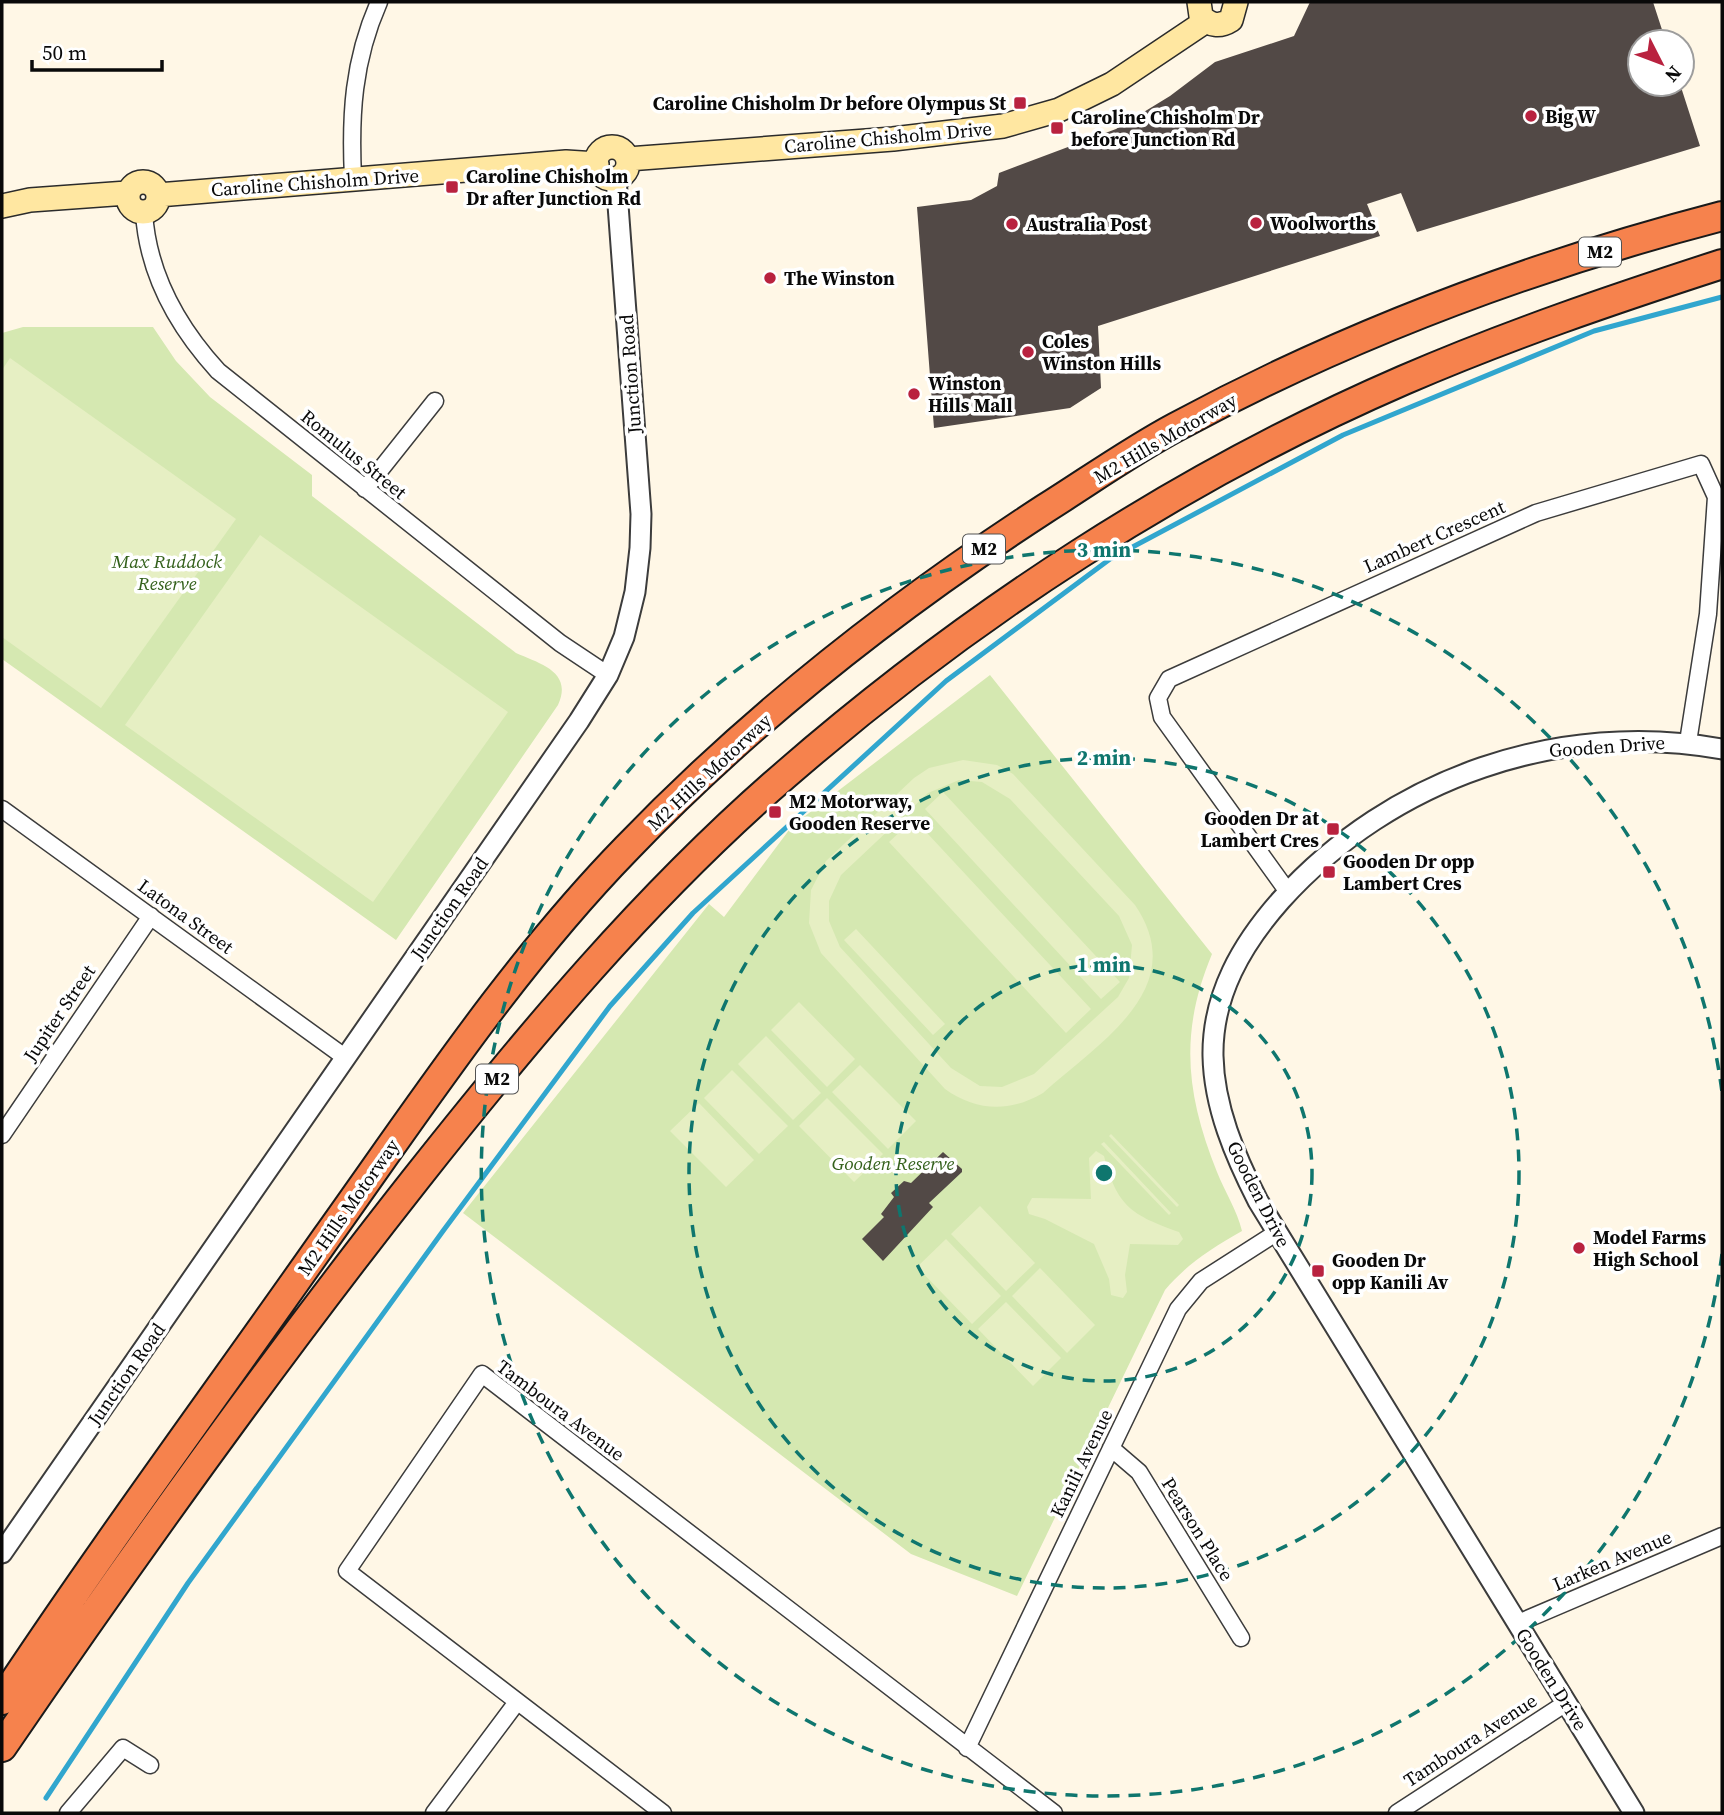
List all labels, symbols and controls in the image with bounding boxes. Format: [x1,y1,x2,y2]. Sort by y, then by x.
scale bar [32,28,161,72]
north arrow [1626,28,1696,98]
text: 50 m [42,38,87,67]
text: N [1659,61,1688,88]
place label: Caroline Chisholm Dr before Olympus St [653,90,1006,116]
marker: Caroline Chisholm Dr before Olympus St [1012,95,1028,111]
place label: Big W [1545,103,1596,129]
place label: Caroline Chisholm Dr before Junction Rd [1071,104,1260,152]
marker: Big W [1523,108,1539,124]
street label: Caroline Chisholm Drive [783,115,993,159]
marker: Caroline Chisholm Dr before Junction Rd [1049,120,1065,136]
street label: Caroline Chisholm Drive [210,162,420,202]
place label: Caroline Chisholm Dr after Junction Rd [466,163,641,211]
marker: Caroline Chisholm Dr after Junction Rd [444,179,460,195]
place label: Woolworths [1270,210,1376,236]
place label: Australia Post [1026,211,1148,237]
marker: Woolworths [1248,215,1264,231]
marker: Australia Post [1004,216,1020,232]
road number: M2 [1579,238,1621,266]
place label: The Winston [784,265,895,291]
marker: The Winston [762,270,778,286]
street label: Junction Road [613,313,647,436]
place label: Coles Winston Hills [1042,328,1161,376]
marker: Coles Winston Hills [1020,344,1036,360]
place label: Winston Hills Mall [928,370,1013,418]
marker: Winston Hills Mall [906,386,922,402]
street label: M2 Hills Motorway [1089,386,1241,489]
street label: Romulus Street [296,403,413,505]
street label: Lambert Crescent [1359,493,1509,579]
road number: M2 [963,534,1005,564]
text: 3 min [1077,535,1131,564]
park label: Max Ruddock Reserve [111,548,222,596]
street label: M2 Hills Motorway [641,707,777,836]
street label: Gooden Drive [1548,729,1666,763]
text: 2 min [1077,743,1131,772]
place label: M2 Motorway, Gooden Reserve [789,788,930,836]
marker: M2 Motorway, Gooden Reserve [767,804,783,820]
place label: Gooden Dr at Lambert Cres [1200,805,1319,853]
marker: Gooden Dr at Lambert Cres [1325,821,1341,837]
place label: Gooden Dr opp Lambert Cres [1343,848,1475,896]
street label: Junction Road [403,851,494,965]
marker: Gooden Dr opp Lambert Cres [1321,864,1337,880]
street label: Latona Street [133,872,240,960]
text: 1 min [1077,950,1131,979]
street label: Jupiter Street [16,959,101,1067]
road number: M2 [476,1064,518,1094]
street label: M2 Hills Motorway [291,1133,405,1280]
street label: Gooden Drive [1221,1136,1297,1252]
park label: Gooden Reserve [832,1150,955,1176]
centre of rings [1092,1161,1116,1185]
place label: Model Farms High School [1593,1224,1707,1272]
marker: Model Farms High School [1571,1240,1587,1256]
place label: Gooden Dr opp Kanili Av [1332,1247,1448,1295]
marker: Gooden Dr opp Kanili Av [1310,1263,1326,1279]
street label: Junction Road [80,1317,171,1431]
street label: Tamboura Avenue [492,1353,630,1467]
street label: Kanili Avenue [1044,1405,1118,1521]
street label: Pearson Place [1156,1472,1240,1586]
street label: Larken Avenue [1549,1523,1675,1597]
street label: Gooden Drive [1510,1623,1594,1735]
street label: Tamboura Avenue [1398,1687,1542,1793]

